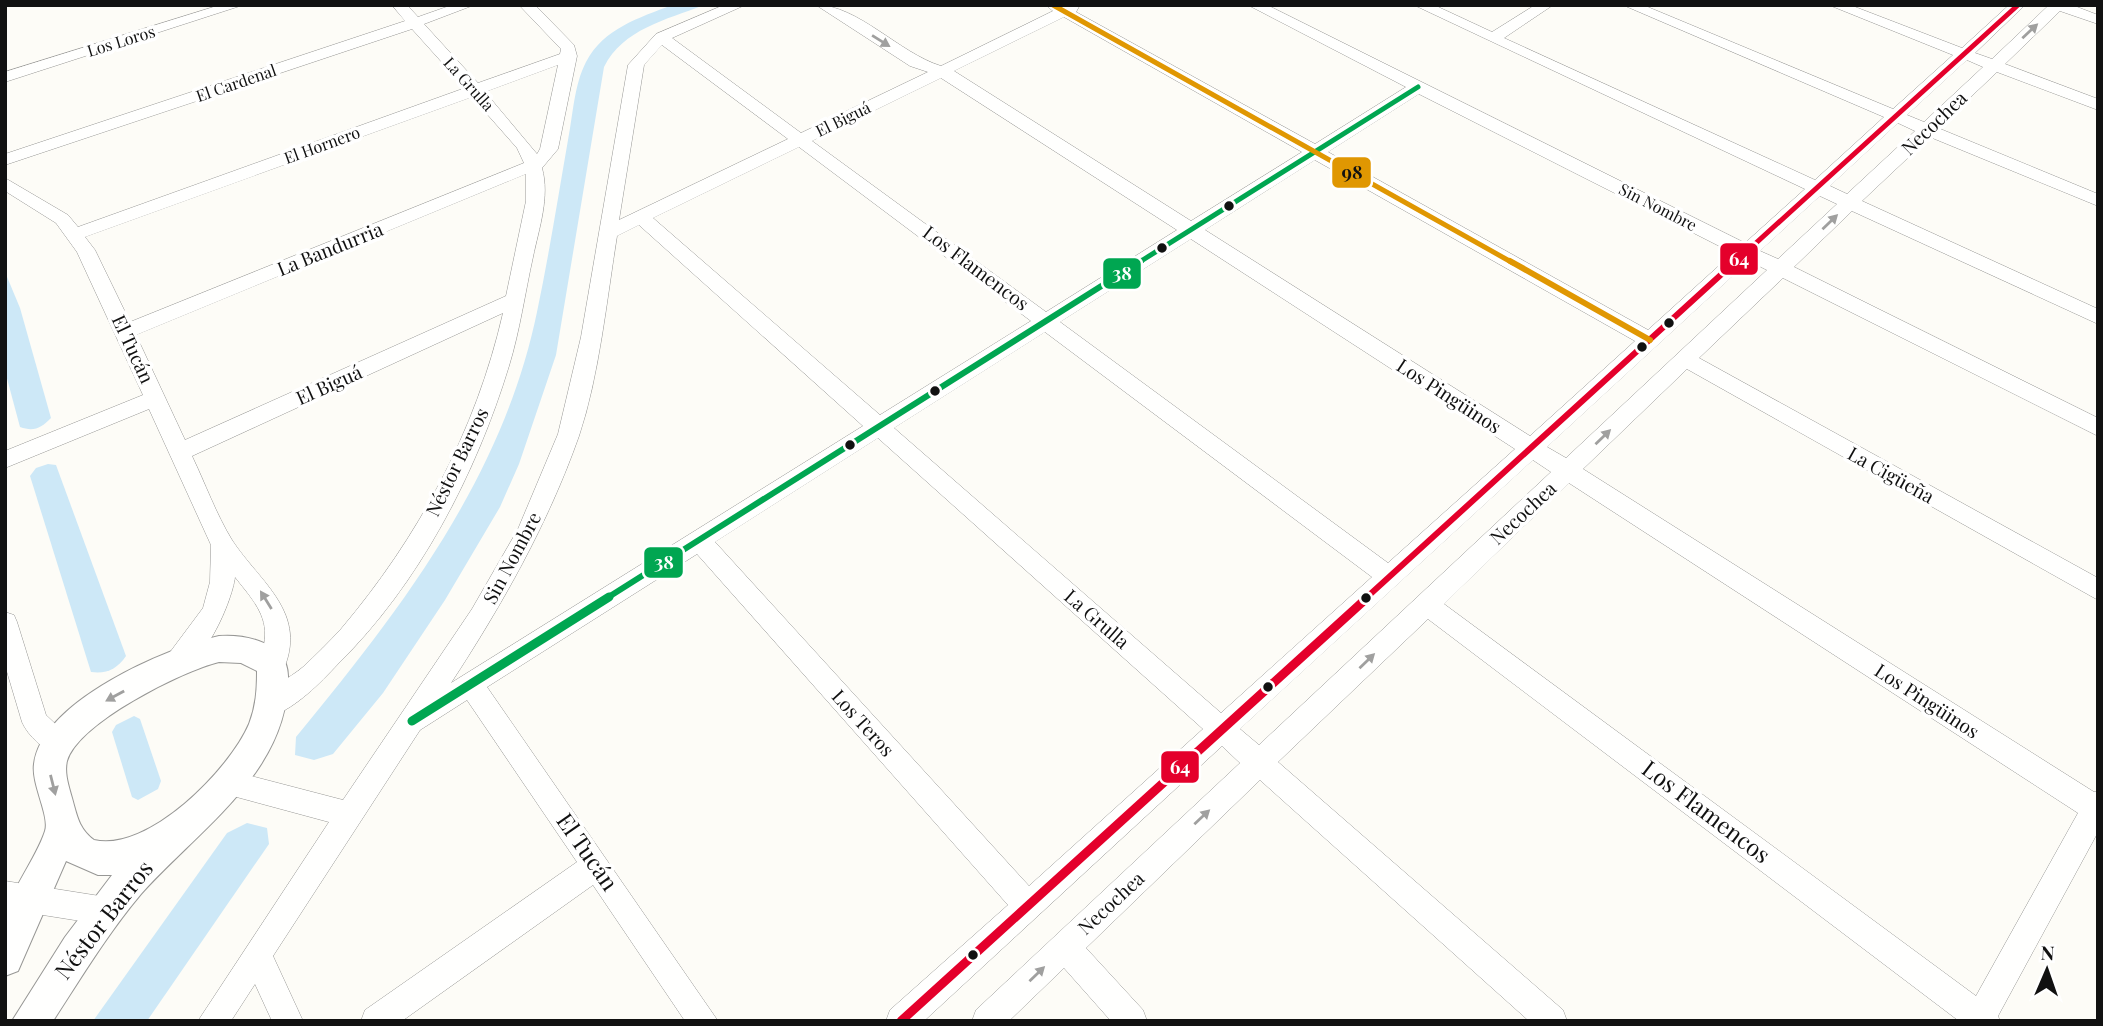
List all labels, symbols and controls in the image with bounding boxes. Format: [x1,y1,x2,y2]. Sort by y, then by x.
street label: Los Loros [84,20,157,61]
one-way arrow [2021,24,2038,40]
one-way arrow [871,35,890,48]
street label: La Grulla [440,52,499,115]
street label: El Cardenal [193,59,279,106]
street label: Necochea [1895,84,1972,160]
street label: El Biguá [812,96,874,141]
street label: El Hornero [281,121,363,168]
line badge: 98 [1331,156,1372,189]
text: 98 [1341,158,1363,184]
street label: Sin Nombre [1616,178,1701,235]
unlabelled marker [1222,199,1236,213]
one-way arrow [1821,214,1838,230]
street label: La Bandurria [273,215,387,281]
street label: Los Flamencos [918,219,1035,316]
unlabelled marker [1155,241,1169,255]
line badge: 64 [1719,242,1759,276]
text: 64 [1729,245,1749,271]
line badge: 38 [1102,257,1142,290]
text: 38 [1112,259,1132,285]
street label: El Tucán [107,310,161,388]
unlabelled marker [1662,316,1676,330]
unlabelled marker [1635,340,1649,354]
street label: Los Pingüinos [1392,352,1507,439]
street label: El Biguá [292,358,366,410]
unlabelled marker [928,384,942,398]
street label: Néstor Barros [419,403,494,520]
one-way arrow [1594,429,1611,445]
unlabelled marker [843,438,857,452]
street label: La Cigüeña [1844,440,1940,509]
street label: Necochea [1484,475,1561,550]
street label: Sin Nombre [476,507,546,608]
line badge: 38 [643,546,684,579]
text: 38 [654,548,674,574]
street label: La Grulla [1060,583,1136,654]
one-way arrow [259,590,272,610]
unlabelled marker [1359,591,1373,605]
one-way arrow [1358,653,1375,669]
street label: Los Pingüinos [1870,657,1985,744]
unlabelled marker [1261,680,1275,694]
street label: Los Teros [827,683,901,761]
one-way arrow [105,690,125,702]
line badge: 64 [1160,750,1200,784]
street label: Los Flamencos [1636,752,1777,869]
text: 64 [1170,753,1190,779]
one-way arrow [48,774,59,796]
street label: El Tucán [550,806,626,896]
one-way arrow [1193,810,1210,826]
street label: Néstor Barros [47,853,159,985]
street label: Necochea [1072,865,1149,940]
north arrow [2012,935,2082,1005]
text: N [2040,939,2055,965]
unlabelled marker [966,948,980,962]
one-way arrow [1028,965,1045,982]

